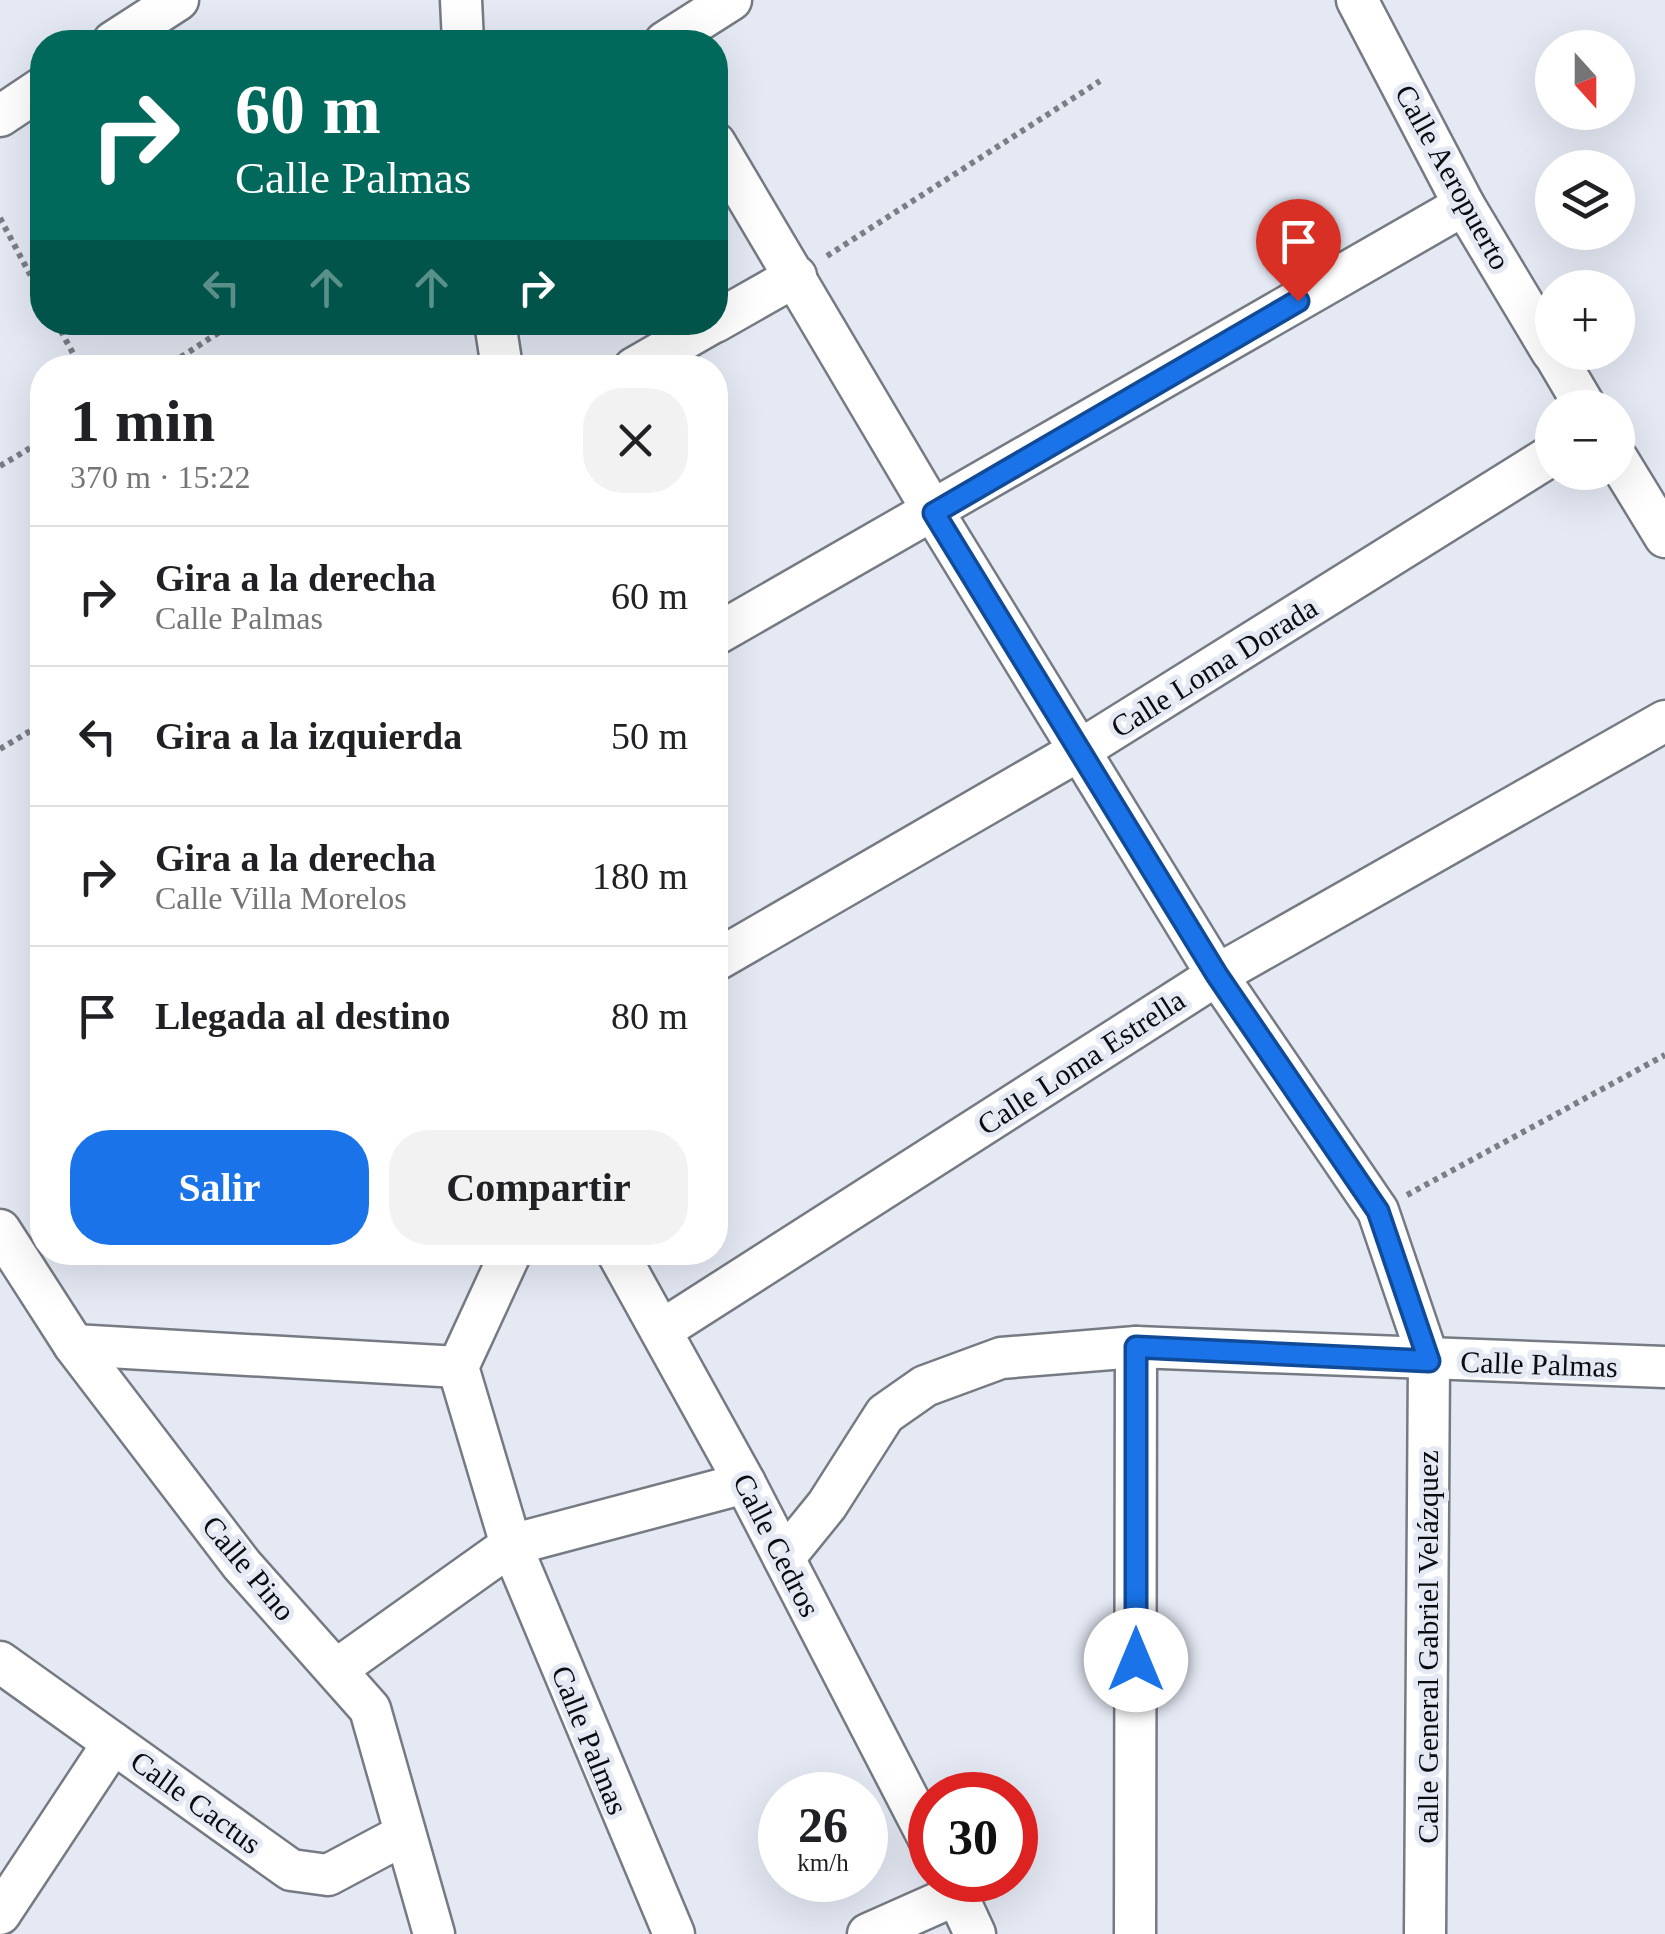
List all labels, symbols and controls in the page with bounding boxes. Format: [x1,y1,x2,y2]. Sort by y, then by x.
north arrow [1535,30,1635,130]
map controls [1535,30,1635,490]
icon: right [70,70,200,200]
text: 60 m [235,71,381,148]
street label: Calle Aeropuerto [1389,79,1517,275]
button: layers [1535,150,1635,250]
text: Calle Palmas [235,153,471,203]
pin [1256,199,1341,302]
icon: arrive [1271,214,1326,269]
icon: left [194,260,249,315]
icon: ahead [299,260,354,315]
icon: ahead [404,260,459,315]
icon: right [509,260,564,315]
button: + [1535,270,1635,370]
text: 1 min [70,388,215,454]
button: close [583,388,688,493]
button: − [1535,390,1635,490]
text: 370 m · 15:22 [70,459,250,495]
text: Gira a la derecha [155,557,436,599]
icon: right [70,569,125,624]
text: 60 m [611,575,688,617]
street label: Calle Loma Dorada [1105,590,1323,744]
text: Calle Palmas [155,600,323,636]
icon: left [70,709,125,764]
text: Gira a la izquierda [155,715,462,757]
text: 50 m [611,715,688,757]
text: Gira a la derecha [155,837,436,879]
icon: right [70,849,125,904]
text: 180 m [592,855,688,897]
text: Calle Villa Morelos [155,880,407,916]
street label: Calle Loma Estrella [971,983,1191,1141]
icon: arrive [70,989,125,1044]
text: Llegada al destino [155,995,451,1037]
text: 80 m [611,995,688,1037]
button: Salir [70,1130,369,1245]
button: Compartir [389,1130,688,1245]
street label: Calle Palmas [1460,1345,1618,1383]
street label: Calle General Gabriel Velázquez [1411,1450,1444,1844]
street label: Calle Cedros [727,1468,827,1622]
street label: Calle Pino [196,1509,302,1627]
position arrow [1084,1608,1188,1712]
street label: Calle Palmas [545,1661,635,1819]
street label: Calle Cactus [125,1744,267,1860]
speed limit sign: 30 [908,1772,1038,1902]
text: 26 [798,1797,848,1853]
text: km/h [797,1849,849,1876]

